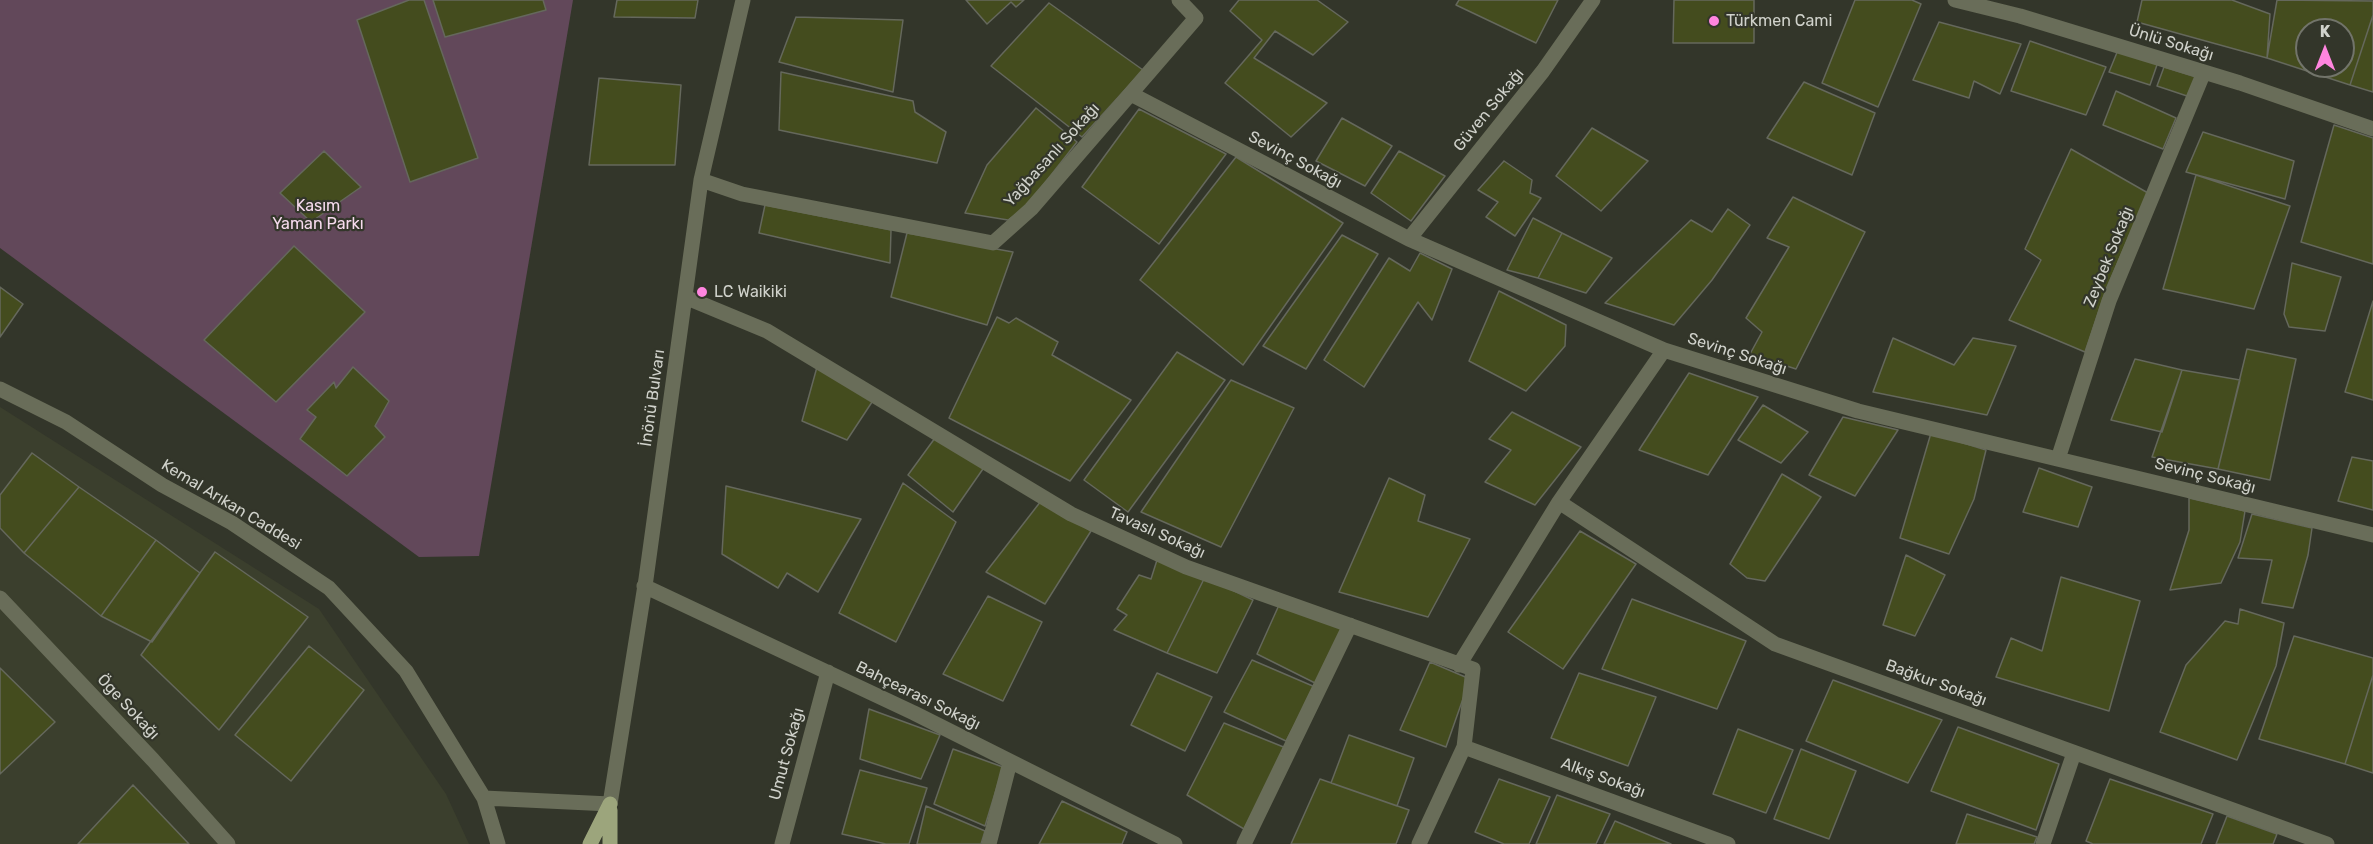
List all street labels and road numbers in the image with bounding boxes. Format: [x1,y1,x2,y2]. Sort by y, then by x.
street label: Ünlü Sokağı [2126,21,2216,65]
street label: Güven Sokağı [1450,65,1528,155]
street label: Yağbasanlı Sokağı [1000,99,1104,211]
street label: Sevinç Sokağı [1245,127,1345,193]
street label: Zeybek Sokağı [2080,204,2138,310]
street label: Sevinç Sokağı [1685,329,1789,379]
street label: İnönü Bulvarı [637,348,669,448]
street label: Sevinç Sokağı [2153,454,2257,498]
street label: Kemal Arıkan Caddesi [158,456,304,554]
street label: Tavaslı Sokağı [1106,503,1208,563]
street label: Bağkur Sokağı [1883,656,1989,710]
street label: Bahçearası Sokağı [853,658,983,734]
street label: Öge Sokağı [93,670,163,744]
street label: Umut Sokağı [765,706,809,802]
street label: Alkış Sokağı [1558,754,1648,802]

